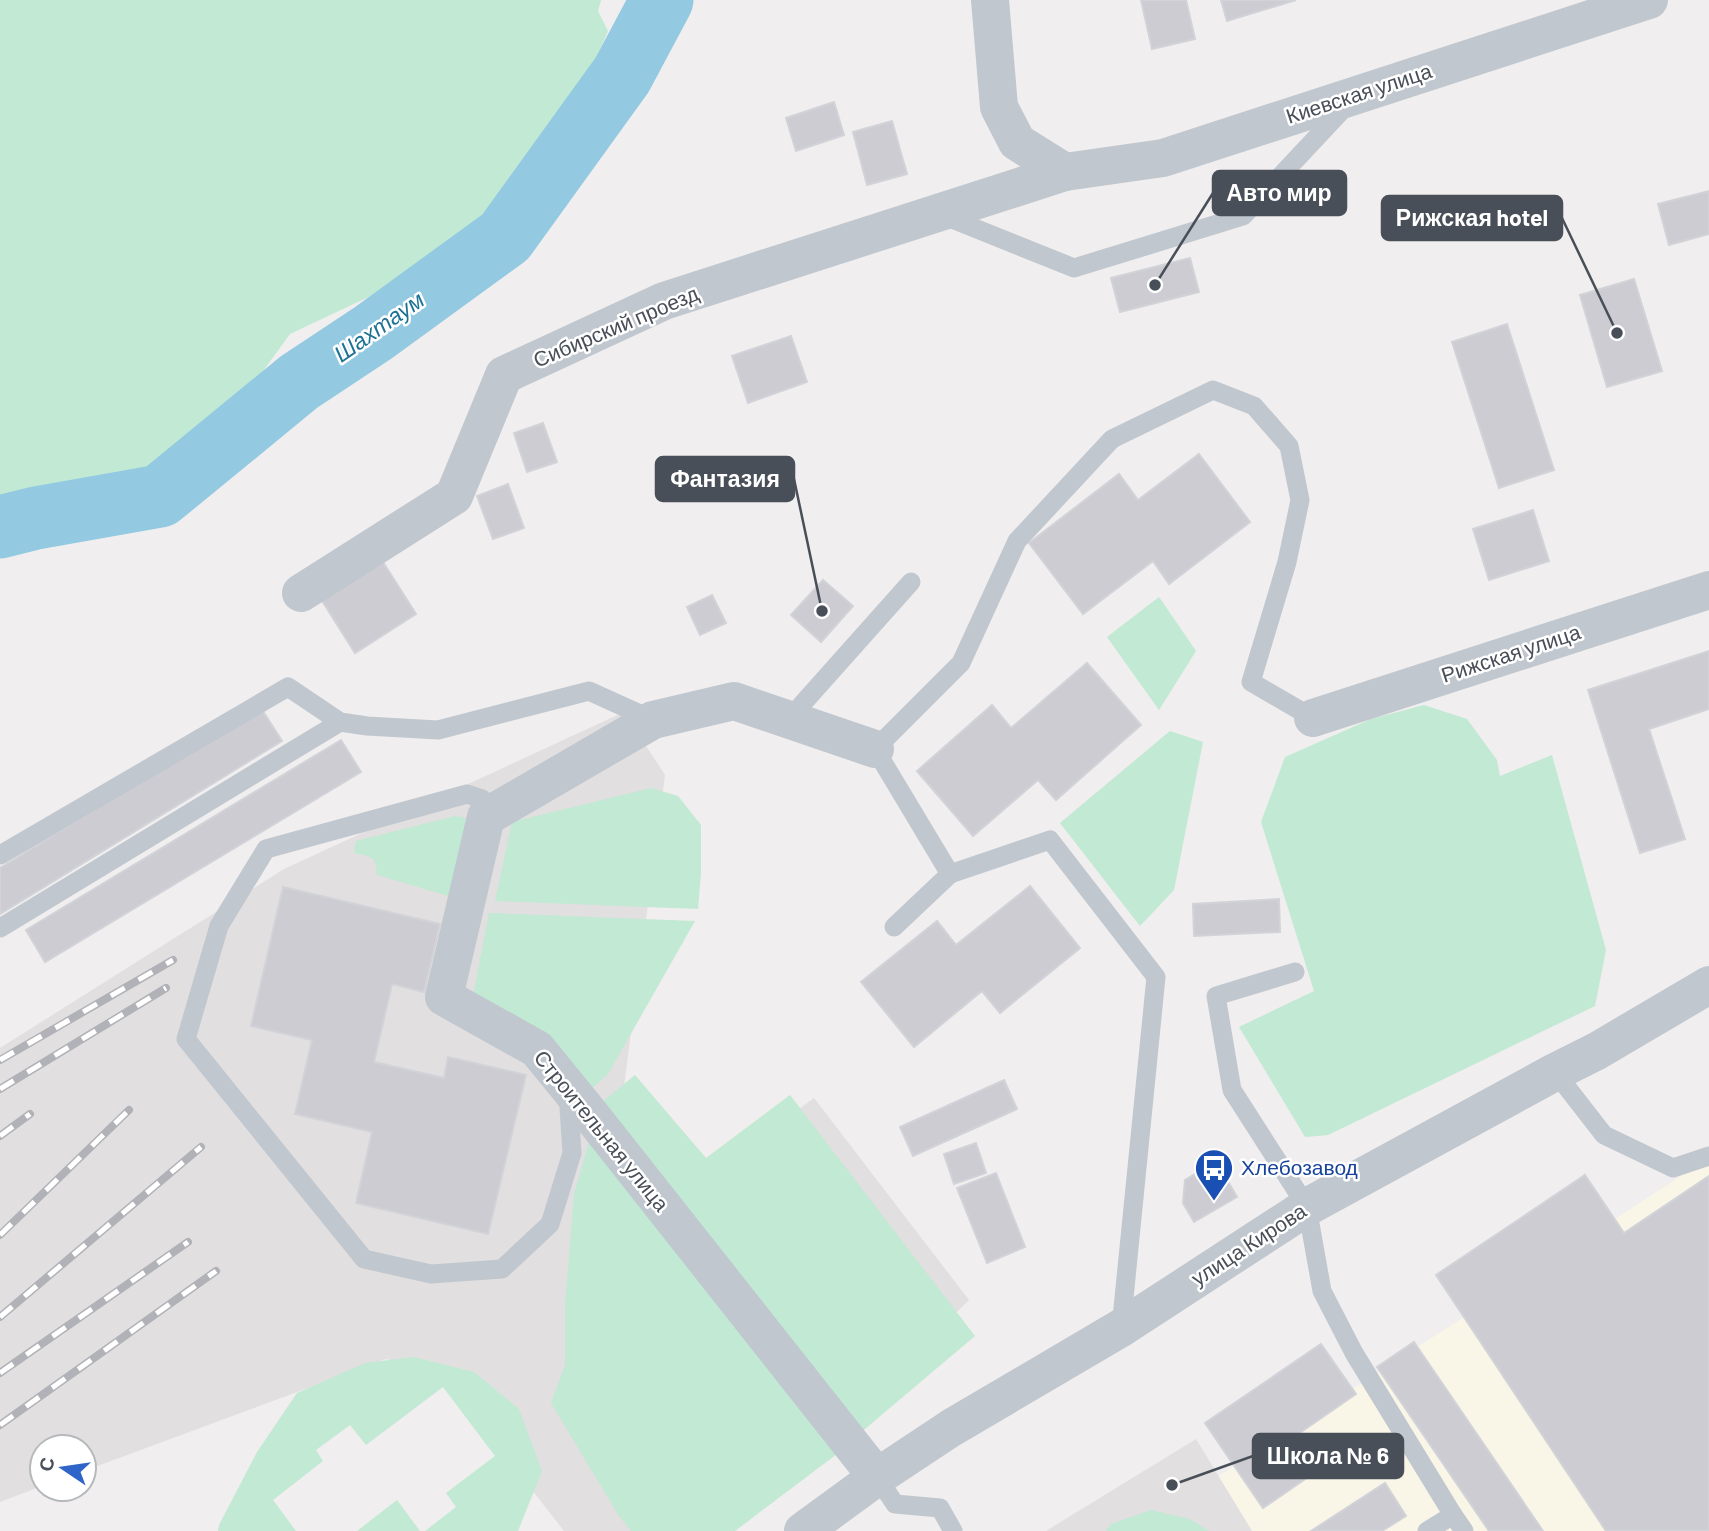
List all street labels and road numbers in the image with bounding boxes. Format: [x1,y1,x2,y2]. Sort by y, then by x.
street label: Киевская улица [1283,57,1435,128]
street label: Сибирский проезд [529,280,702,372]
street label: Рижская улица [1438,618,1584,687]
street label: Строительная улица [530,1044,675,1216]
street label: улица Кирова [1186,1197,1311,1290]

